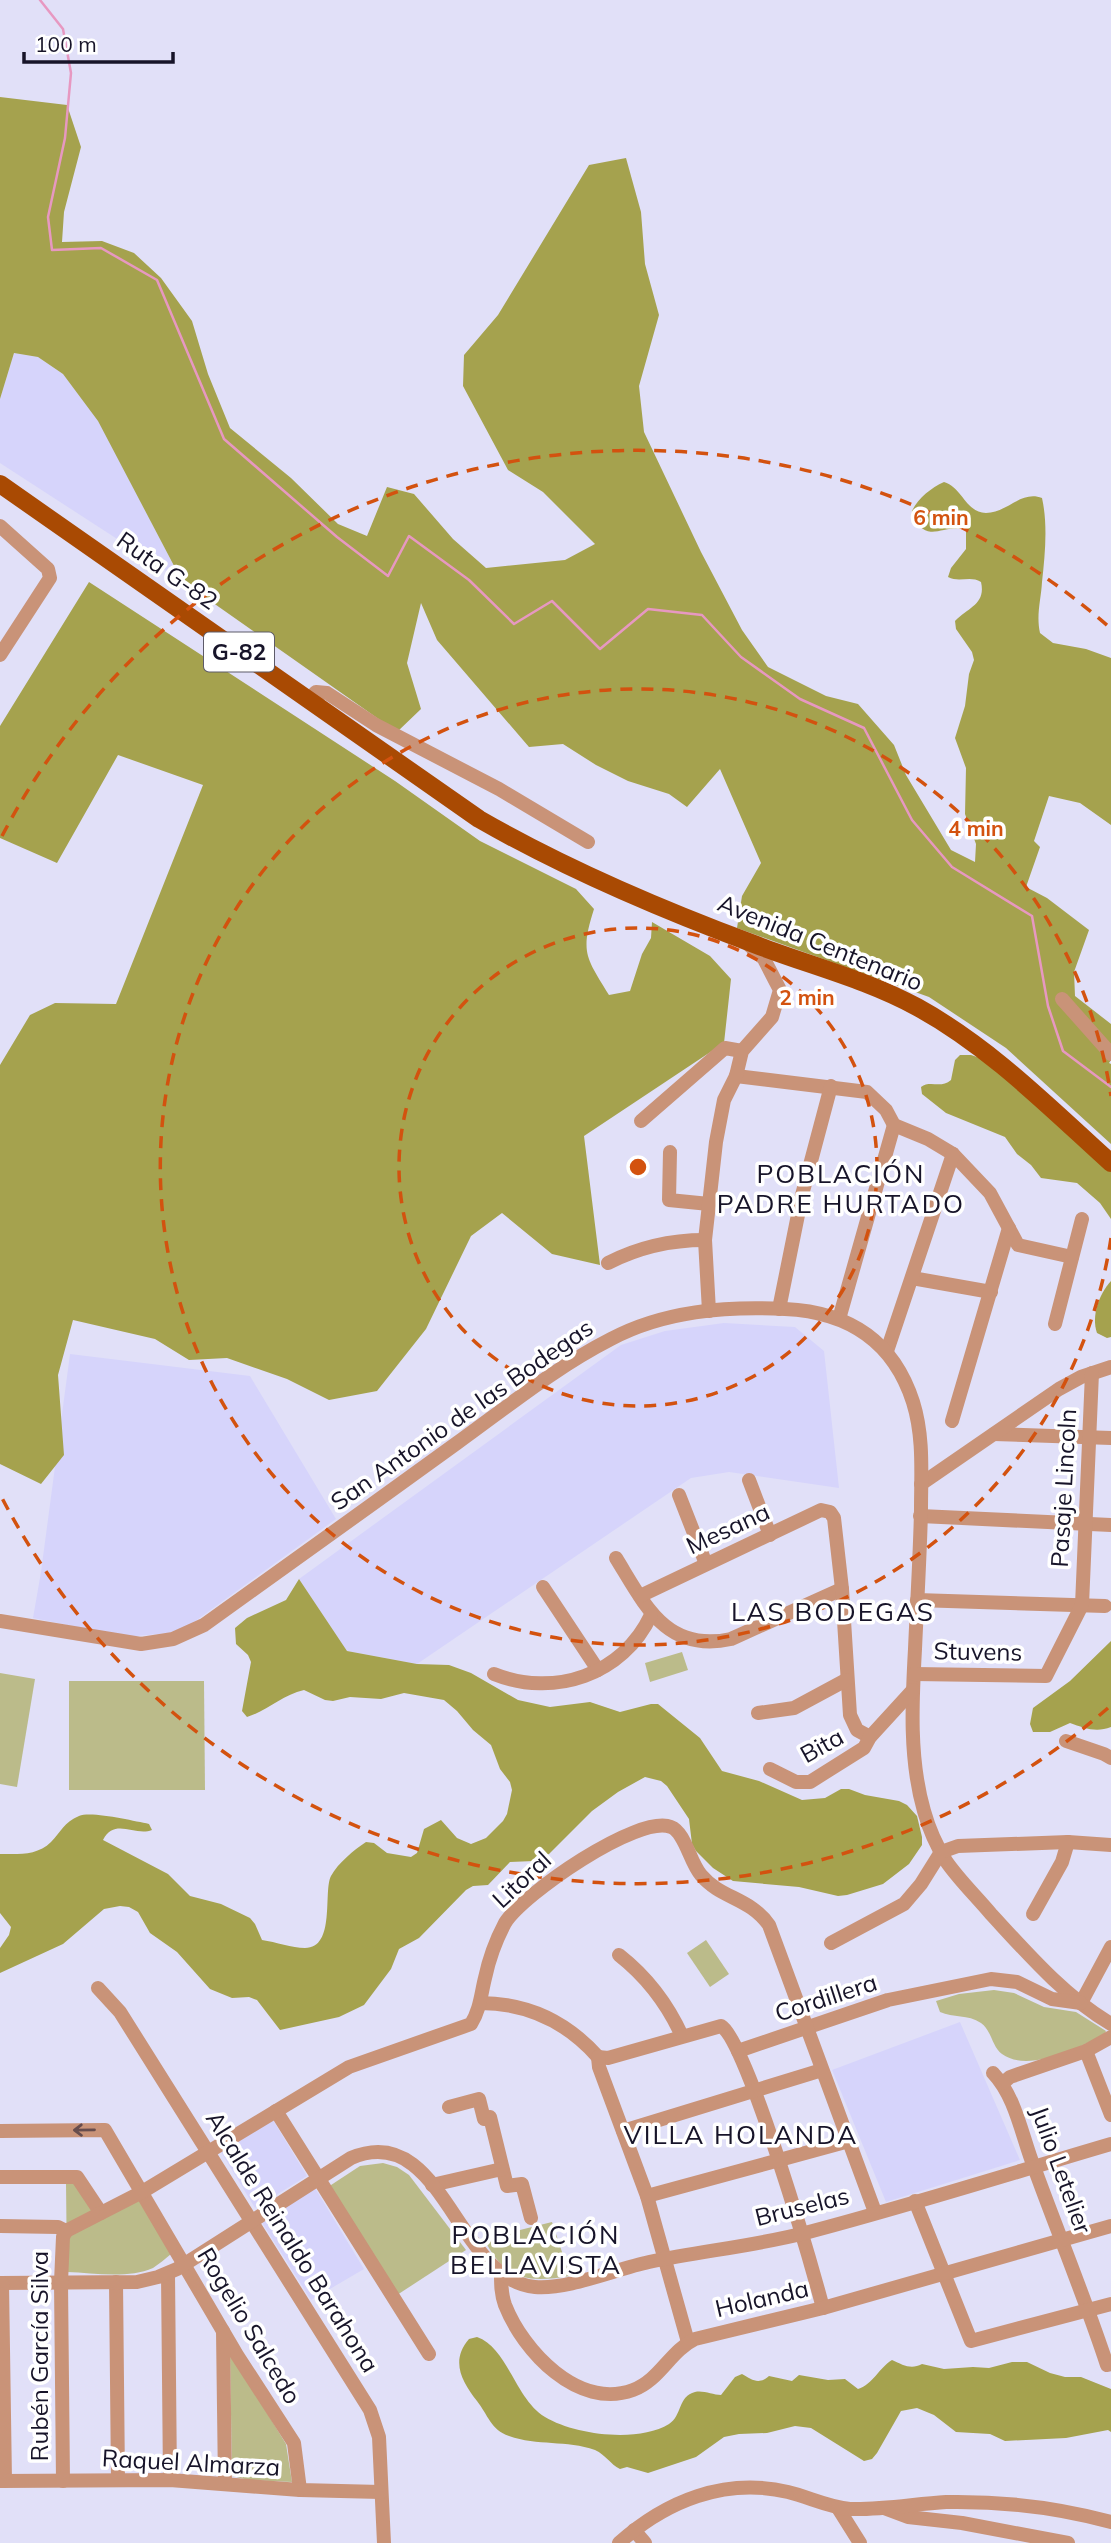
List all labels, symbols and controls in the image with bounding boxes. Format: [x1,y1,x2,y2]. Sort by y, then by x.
scale bar [24,21,173,65]
text: 100 m [35,31,97,57]
text: 6 min [913,504,969,530]
street label: Ruta G-82 [111,525,224,616]
road number: G-82 [204,632,274,672]
text: 4 min [948,815,1004,841]
street label: Avenida Centenario [714,887,927,997]
text: 2 min [779,984,835,1010]
centre of rings [626,1155,650,1179]
district label: POBLACIÓN PADRE HURTADO [717,1157,965,1220]
street label: San Antonio de las Bodegas [324,1312,598,1516]
street label: Pasaje Lincoln [1044,1408,1082,1568]
street label: Mesana [681,1496,774,1560]
district label: LAS BODEGAS [731,1595,935,1628]
street label: Stuvens [933,1635,1023,1667]
street label: Bita [795,1721,848,1769]
street label: Litoral [486,1845,557,1914]
street label: Cordillera [771,1966,880,2028]
street label: Julio Letelier [1025,2102,1099,2238]
street label: Alcalde Reinaldo Barahona [200,2105,386,2378]
district label: VILLA HOLANDA [624,2118,858,2151]
one-way arrow [73,2123,96,2137]
street label: Bruselas [752,2180,852,2232]
district label: POBLACIÓN BELLAVISTA [450,2218,622,2281]
street label: Rogelio Salcedo [191,2242,308,2409]
street label: Rubén García Silva [24,2251,54,2461]
street label: Holanda [712,2273,811,2323]
street label: Raquel Almarza [101,2442,281,2482]

